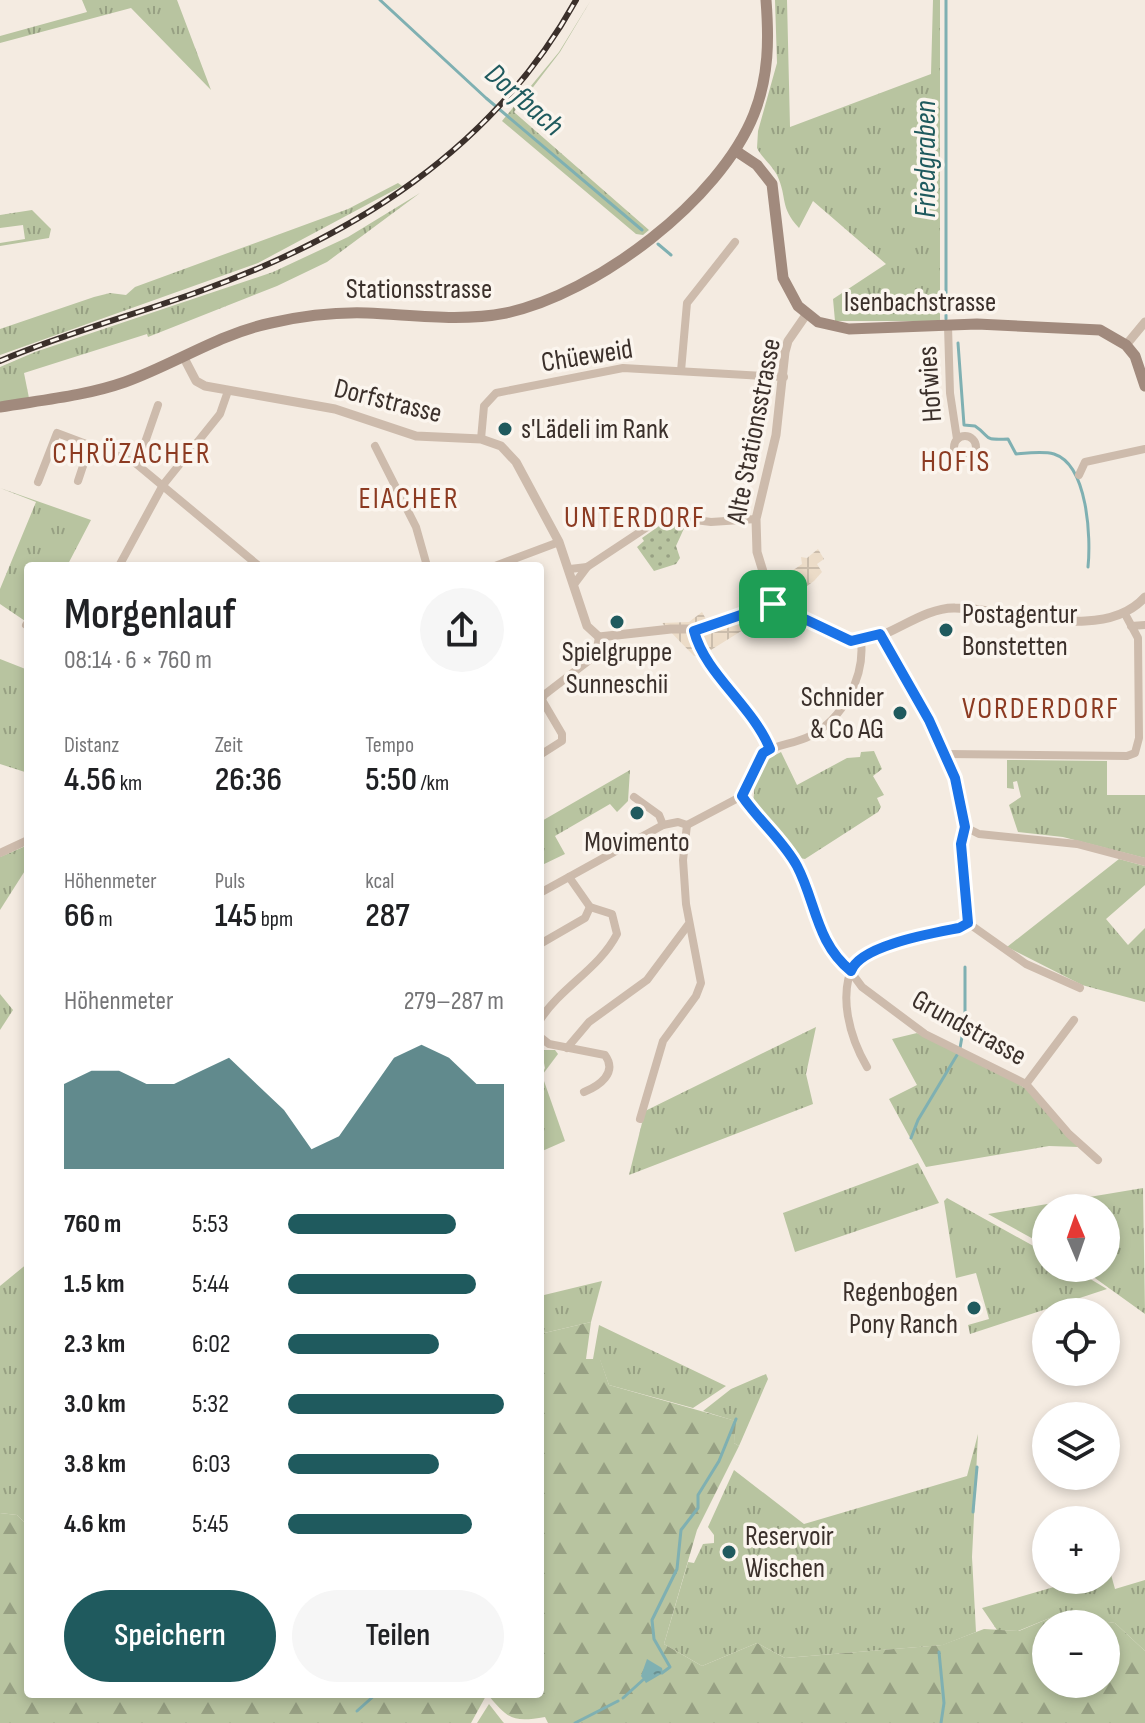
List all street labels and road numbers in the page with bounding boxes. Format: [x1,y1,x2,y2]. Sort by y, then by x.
street label: Stationsstrasse [346,273,492,306]
street label: Isenbachstrasse [844,286,996,319]
street label: Chüeweid [539,332,635,380]
street label: Alte Stationsstrasse [720,336,788,527]
street label: Hofwies [911,345,949,423]
street label: Dorfstrasse [331,372,445,430]
street label: Grundstrasse [906,983,1032,1073]

